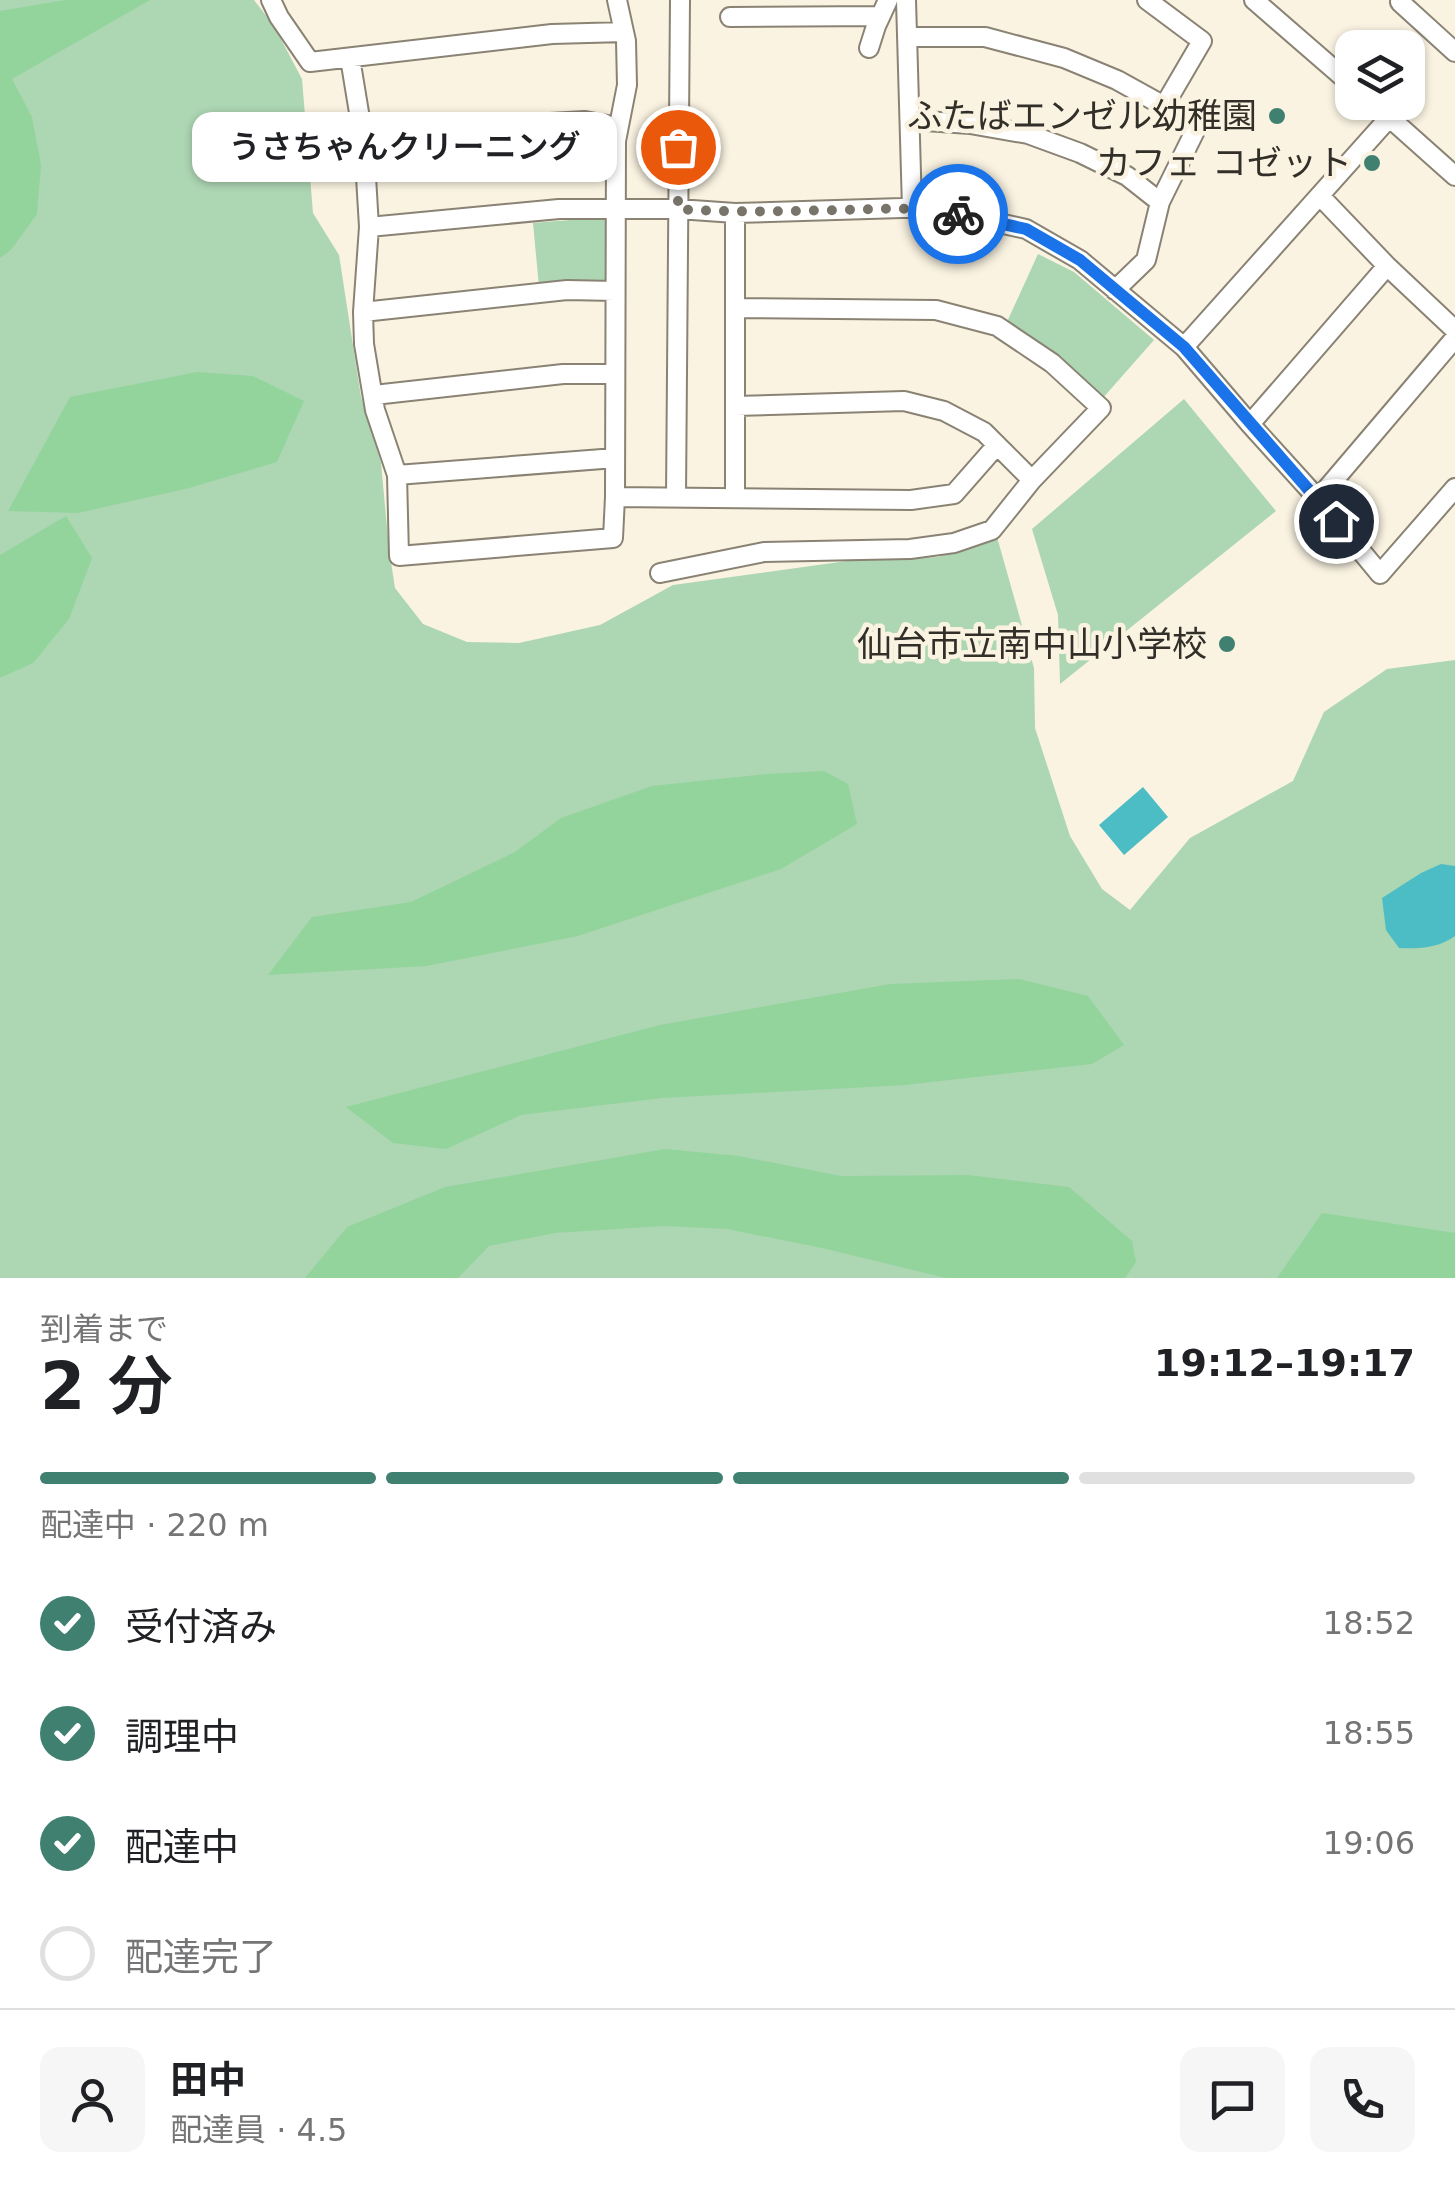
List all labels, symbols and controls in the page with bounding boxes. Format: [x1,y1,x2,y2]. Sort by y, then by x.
map controls [1335,30,1425,120]
button: layers [1335,30,1425,120]
place label: ふたばエンゼル幼稚園 [907,96,1257,136]
pin [636,105,721,190]
marker: ふたばエンゼル幼稚園 [1266,105,1288,127]
callout: うさちゃんクリーニング [193,112,618,182]
icon: bag [651,120,706,175]
text: うさちゃんクリーニング [228,128,581,166]
place label: カフェ コゼット [1096,143,1352,183]
marker: カフェ コゼット [1361,152,1383,174]
courier [908,164,1008,264]
icon: bike [931,187,986,242]
pin [1294,479,1379,564]
icon: home [1309,494,1364,549]
place label: 仙台市立南中山小学校 [857,624,1207,664]
marker: 仙台市立南中山小学校 [1216,633,1238,655]
text: 到着まで [40,1310,168,1348]
text: 19:12–19:17 [1154,1341,1415,1385]
text: 2 分 [40,1349,173,1424]
text: 配達中 · 220 m [40,1506,269,1544]
icon: check [40,1596,95,1651]
text: 18:52 [1323,1604,1415,1642]
text: 受付済み [125,1605,277,1649]
icon: check [40,1706,95,1761]
text: 18:55 [1323,1714,1415,1752]
text: 調理中 [125,1715,239,1759]
icon: check [40,1816,95,1871]
text: 19:06 [1323,1824,1415,1862]
text: 配達中 [125,1825,239,1869]
text: 配達完了 [125,1935,277,1979]
button: person [40,2047,145,2152]
button: chat [1180,2047,1285,2152]
button: phone [1310,2047,1415,2152]
text: 田中 [170,2058,246,2102]
text: 配達員 · 4.5 [170,2111,347,2149]

